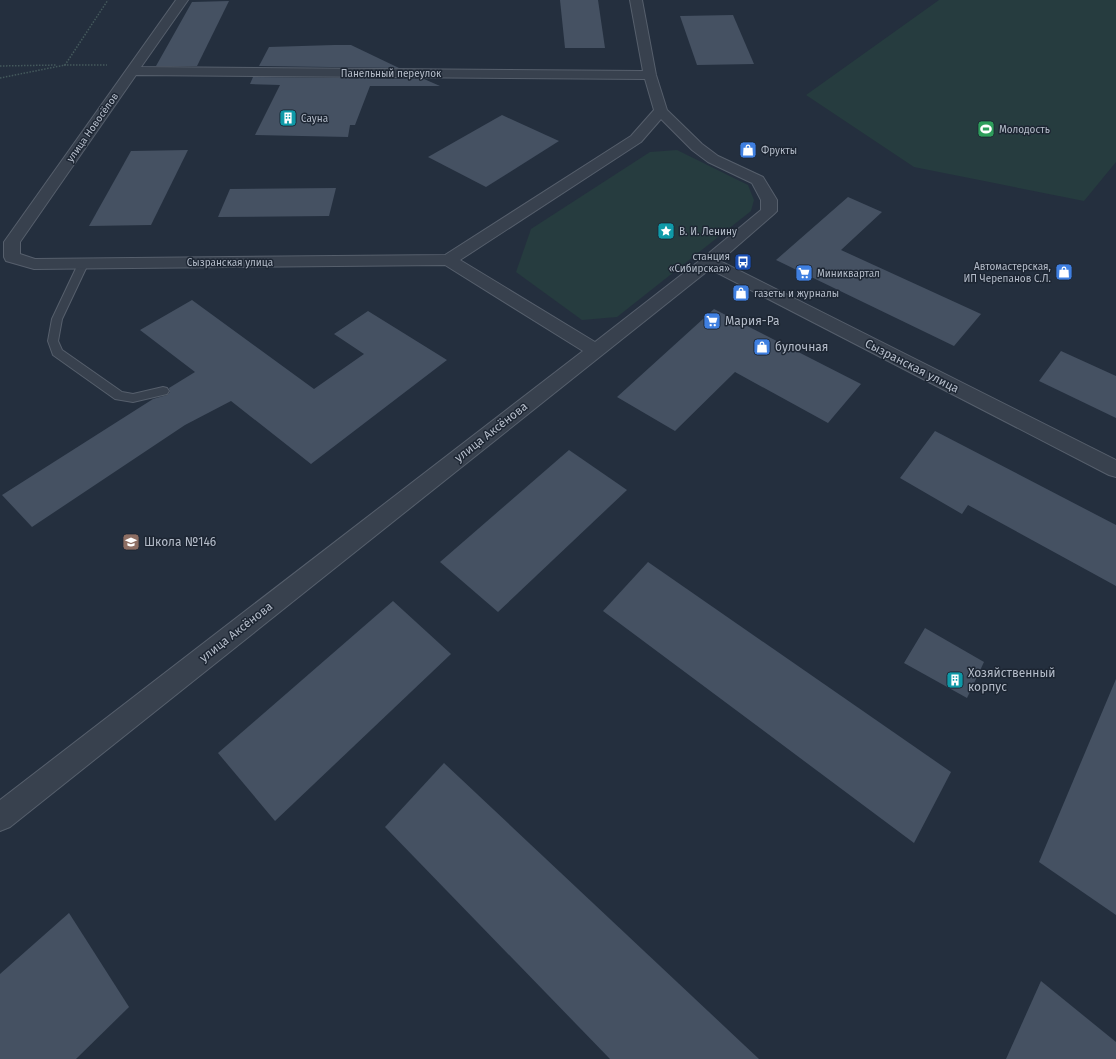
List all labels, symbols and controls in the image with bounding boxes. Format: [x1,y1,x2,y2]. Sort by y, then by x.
street label: Панельный переулок [341,68,442,80]
street label: улица Новосёлов [64,90,121,165]
building icon: Сауна [278,108,298,128]
place label: Сауна [301,113,328,125]
sports icon: Молодость [976,119,996,139]
place label: Молодость [999,124,1050,136]
shop icon: Фрукты [738,140,758,160]
place label: Фрукты [761,145,797,157]
place icon: В. И. Ленину [656,221,676,241]
place label: В. И. Ленину [679,226,737,238]
place label: станция «Сибирская» [669,251,730,275]
bus stop icon: станция «Сибирская» [733,252,753,272]
street label: Сызранская улица [187,257,273,269]
place label: Автомастерская, ИП Черепанов С.Л. [963,261,1051,285]
shop icon: Автомастерская, ИП Черепанов С.Л. [1054,262,1074,282]
supermarket icon: Миниквартал [794,263,814,283]
place label: Миниквартал [817,268,880,280]
shop icon: газеты и журналы [731,283,751,303]
place label: газеты и журналы [754,288,839,300]
supermarket icon: Мария-Ра [702,311,722,331]
place label: Мария-Ра [725,314,779,328]
street label: Сызранская улица [863,336,961,396]
shop icon: булочная [752,337,772,357]
place label: булочная [775,340,828,354]
street label: улица Аксёнова [452,399,530,465]
school or university icon: Школа №146 [121,532,141,552]
place label: Школа №146 [144,535,216,549]
street label: улица Аксёнова [197,599,275,665]
place label: Хозяйственный корпус [968,666,1055,694]
building icon: Хозяйственный корпус [945,670,965,690]

